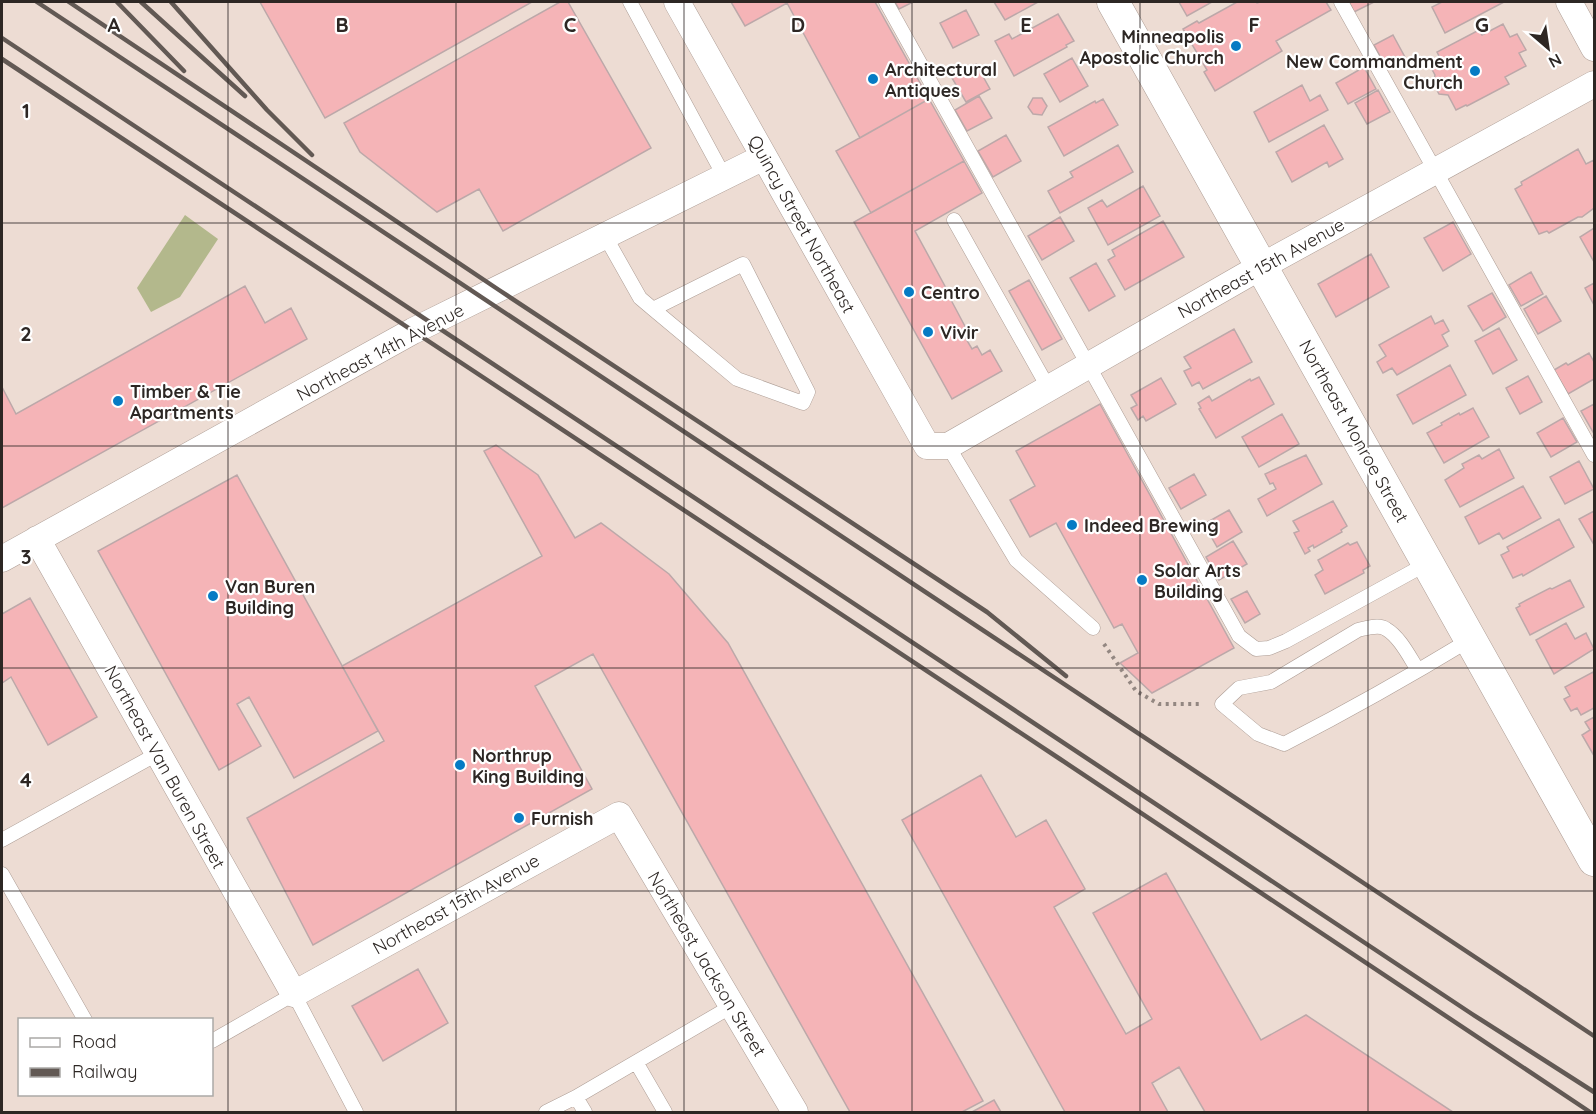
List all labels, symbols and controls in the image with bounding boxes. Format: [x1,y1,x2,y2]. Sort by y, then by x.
text: A [108,12,121,37]
text: B [335,12,349,37]
text: C [564,12,577,37]
text: D [791,12,805,37]
text: E [1020,12,1032,37]
text: F [1248,12,1260,37]
text: G [1475,12,1489,37]
north arrow [1518,18,1578,78]
place label: Minneapolis Apostolic Church [1080,25,1224,69]
marker: Minneapolis Apostolic Church [1229,39,1243,53]
place label: New Commandment Church [1286,50,1463,94]
text: N [1545,50,1565,73]
place label: Architectural Antiques [885,58,997,102]
marker: New Commandment Church [1468,64,1482,78]
marker: Architectural Antiques [866,72,880,86]
text: 1 [22,98,30,123]
street label: Quincy Street Northeast [743,131,861,317]
street label: Northeast 15th Avenue [1174,213,1348,323]
place label: Centro [921,281,980,304]
marker: Centro [902,285,916,299]
street label: Northeast 14th Avenue [292,298,468,406]
text: 2 [20,321,32,346]
place label: Vivir [940,321,979,344]
marker: Vivir [921,325,935,339]
street label: Northeast Monroe Street [1294,335,1414,527]
place label: Timber & Tie Apartments [130,380,241,424]
marker: Timber & Tie Apartments [111,394,125,408]
place label: Indeed Brewing [1084,514,1219,537]
marker: Indeed Brewing [1065,518,1079,532]
text: 3 [21,544,31,569]
place label: Solar Arts Building [1154,559,1241,603]
marker: Solar Arts Building [1135,573,1149,587]
place label: Van Buren Building [225,575,315,619]
marker: Van Buren Building [206,589,220,603]
street label: Northeast Van Buren Street [99,661,231,873]
place label: Northrup King Building [472,744,584,788]
marker: Northrup King Building [453,758,467,772]
text: 4 [20,767,32,792]
place label: Furnish [531,807,593,830]
marker: Furnish [512,811,526,825]
street label: Northeast 15th Avenue [369,849,543,959]
street label: Northeast Jackson Street [643,867,771,1061]
legend [18,1018,213,1096]
text: Road [72,1030,117,1053]
text: Railway [72,1060,138,1083]

